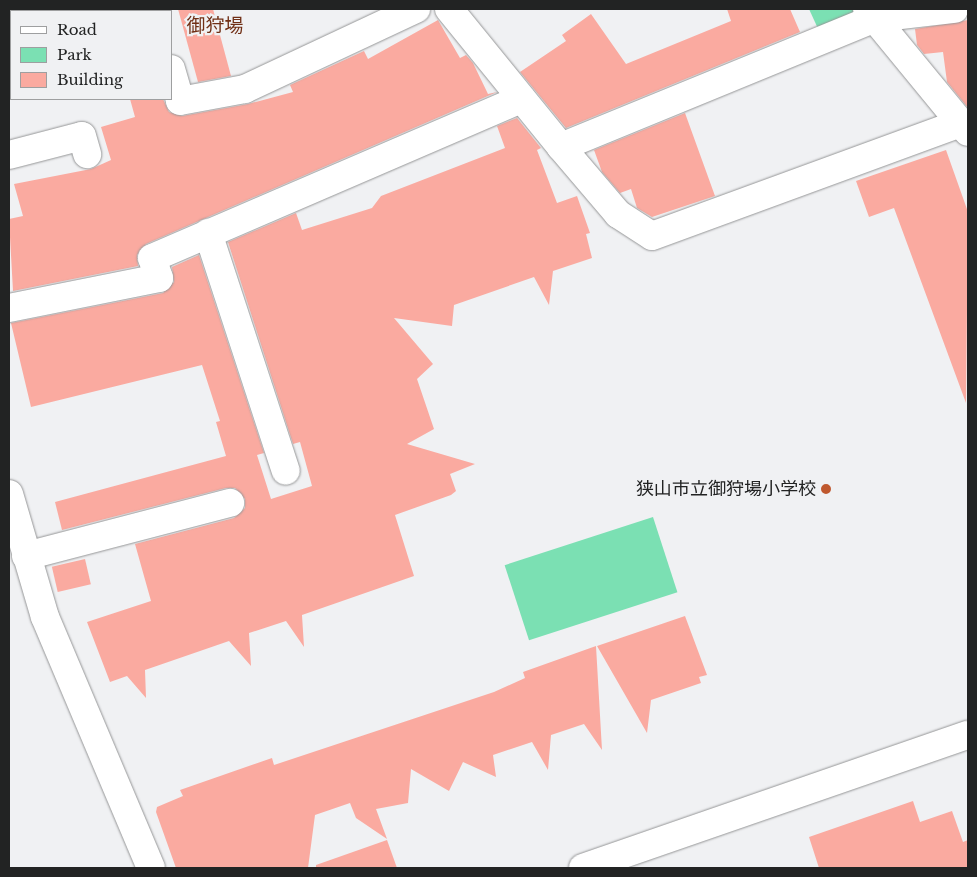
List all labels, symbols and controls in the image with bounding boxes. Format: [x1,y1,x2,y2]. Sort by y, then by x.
legend [10,10,172,100]
district label: 御狩場 [187,15,243,37]
text: Road [57,20,97,39]
text: Park [57,45,92,64]
text: Building [57,70,123,89]
place label: 狭山市立御狩場小学校 [636,478,816,500]
marker: 狭山市立御狩場小学校 [820,483,832,495]

